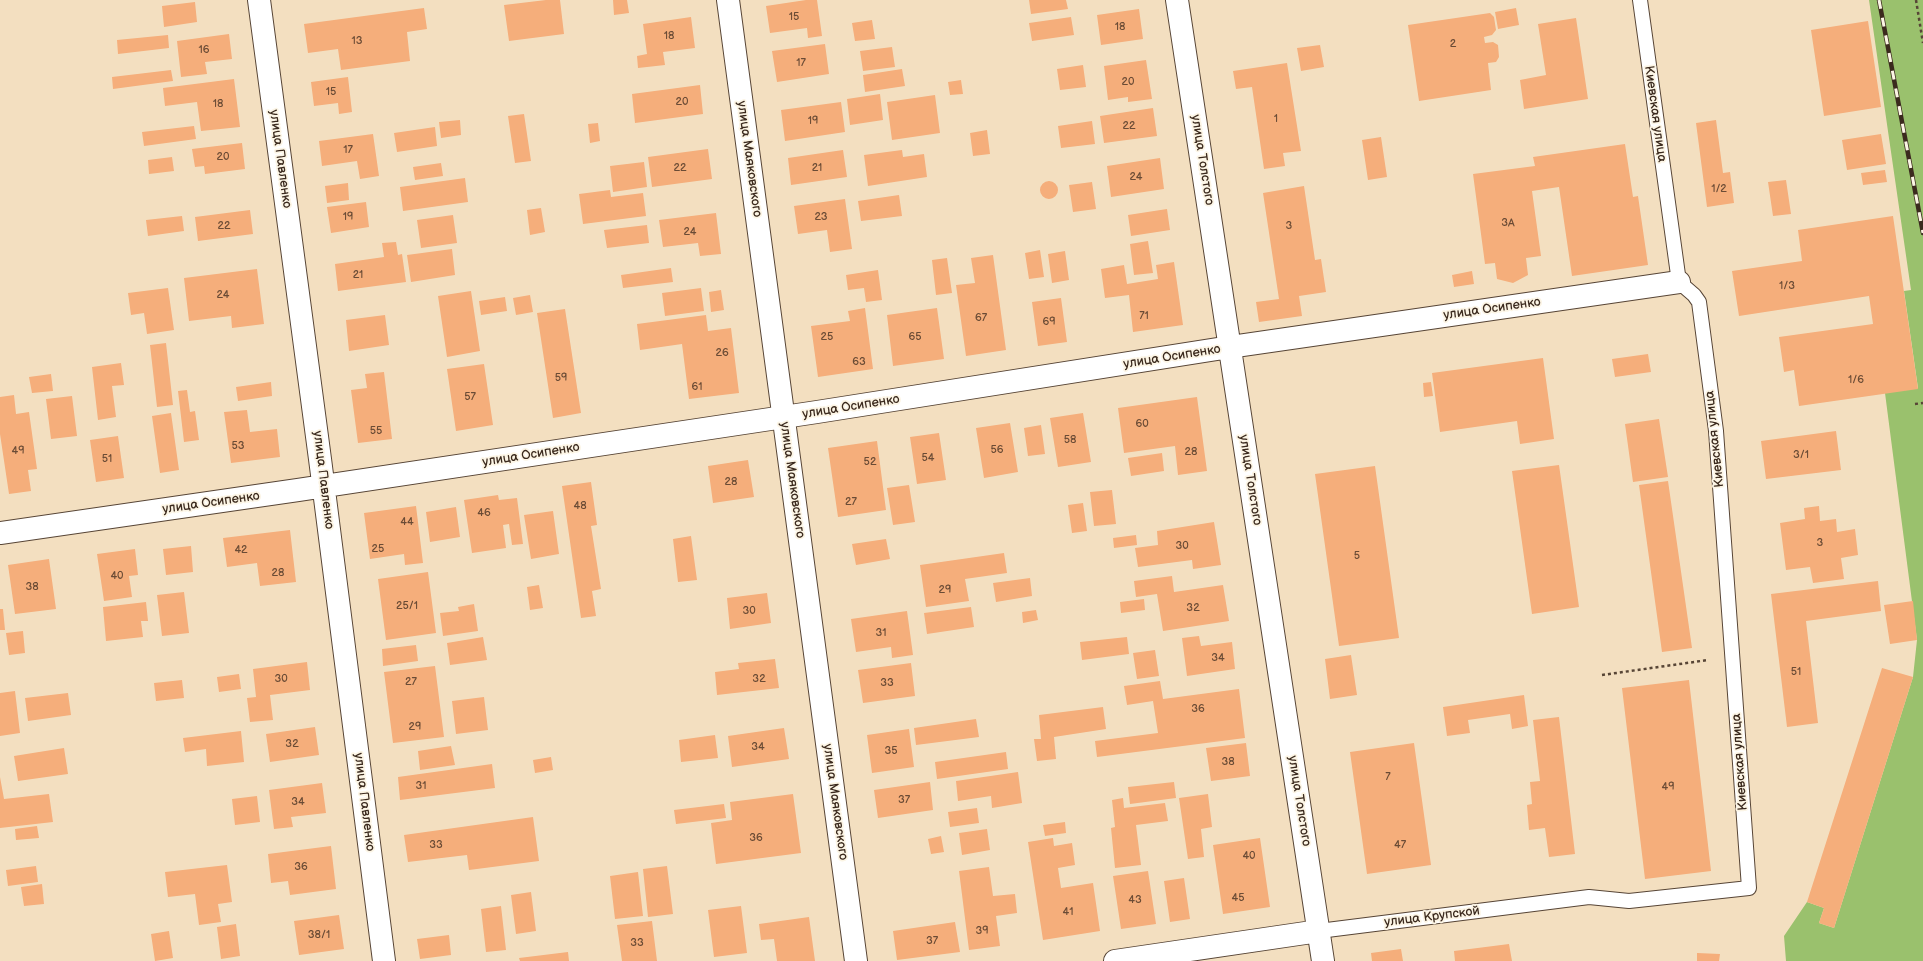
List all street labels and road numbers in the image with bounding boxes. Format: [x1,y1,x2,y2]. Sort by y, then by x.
street label: Киевская улица [1641,65,1669,163]
street label: улица Маяковского [733,100,765,218]
street label: улица Павленко [265,109,295,209]
street label: улица Толстого [1187,114,1217,206]
street label: улица Осипенко [1442,294,1542,324]
street label: улица Осипенко [1122,342,1222,372]
street label: Киевская улица [1702,390,1728,488]
street label: улица Осипенко [801,392,901,422]
street label: улица Маяковского [776,421,808,539]
street label: улица Павленко [309,430,337,530]
street label: улица Толстого [1235,434,1265,526]
street label: улица Осипенко [481,440,581,470]
street label: улица Осипенко [161,488,261,518]
street label: Киевская улица [1729,713,1751,811]
street label: улица Маяковского [819,743,851,861]
street label: улица Павленко [350,752,378,852]
street label: улица Толстого [1284,755,1314,847]
street label: улица Крупской [1383,903,1481,931]

